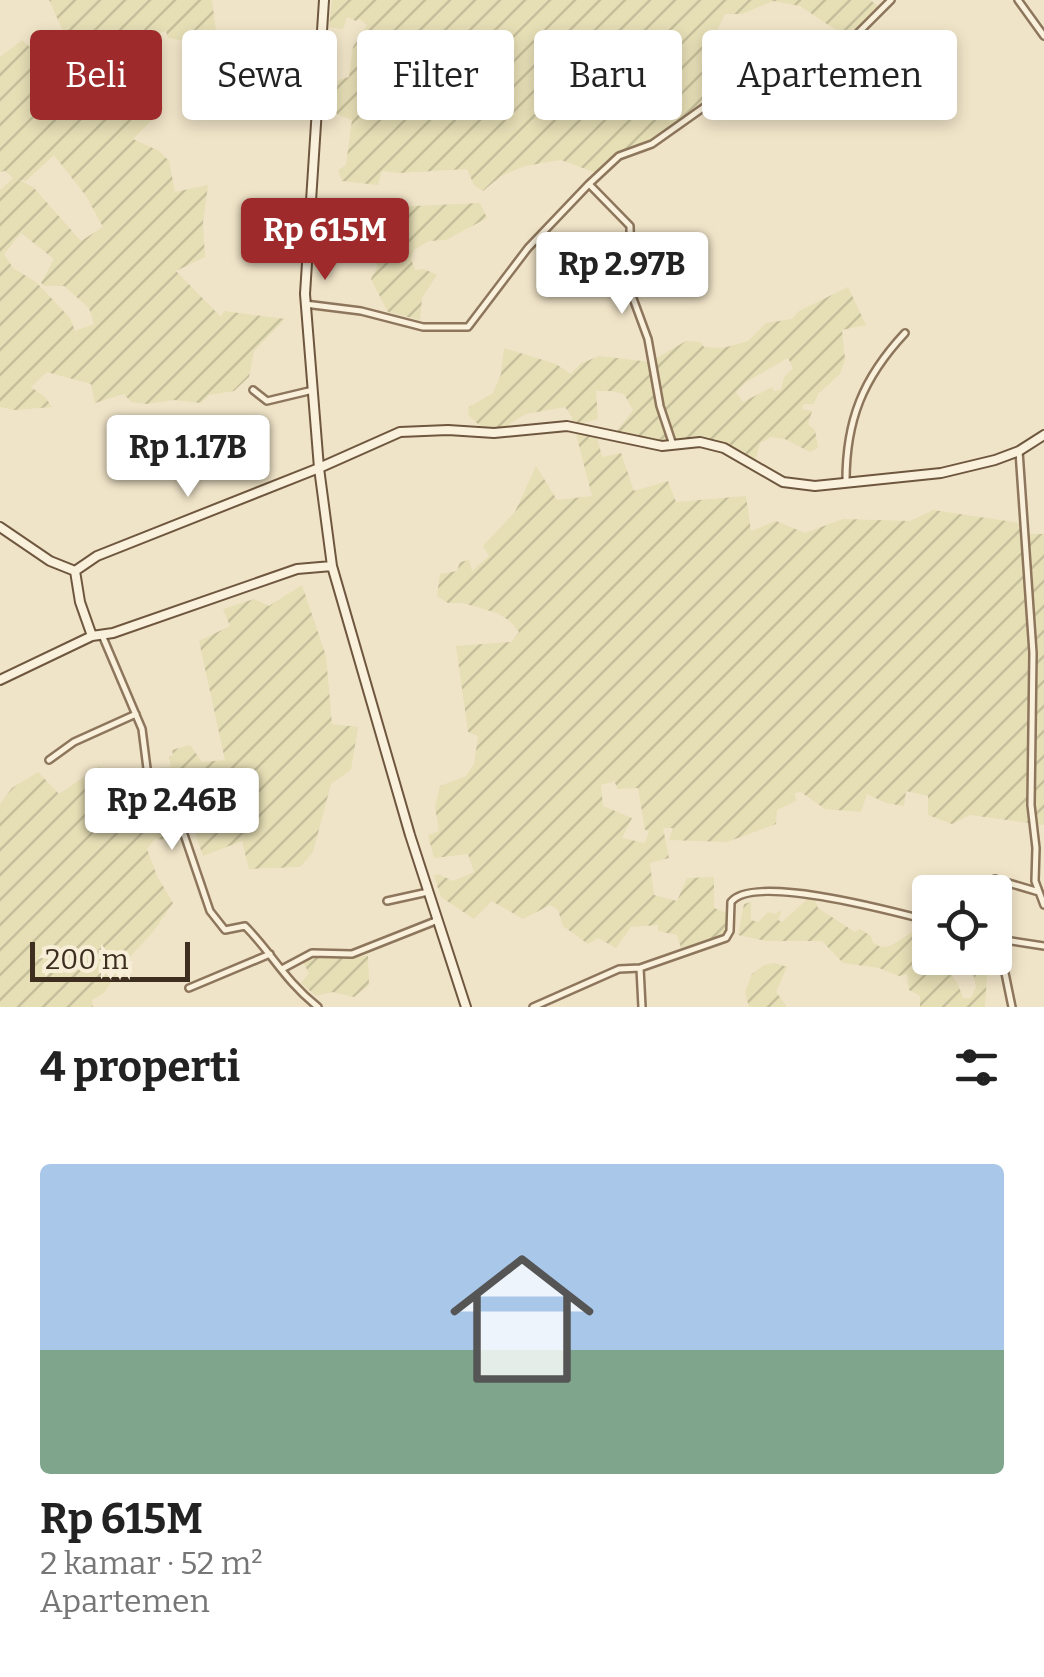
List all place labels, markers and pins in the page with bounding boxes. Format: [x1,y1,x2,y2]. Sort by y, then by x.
pin: Rp 615M [233,198,417,283]
pin: Rp 2.97B [519,232,725,317]
pin: Rp 1.17B [85,415,291,500]
pin: Rp 2.46B [69,768,275,853]

